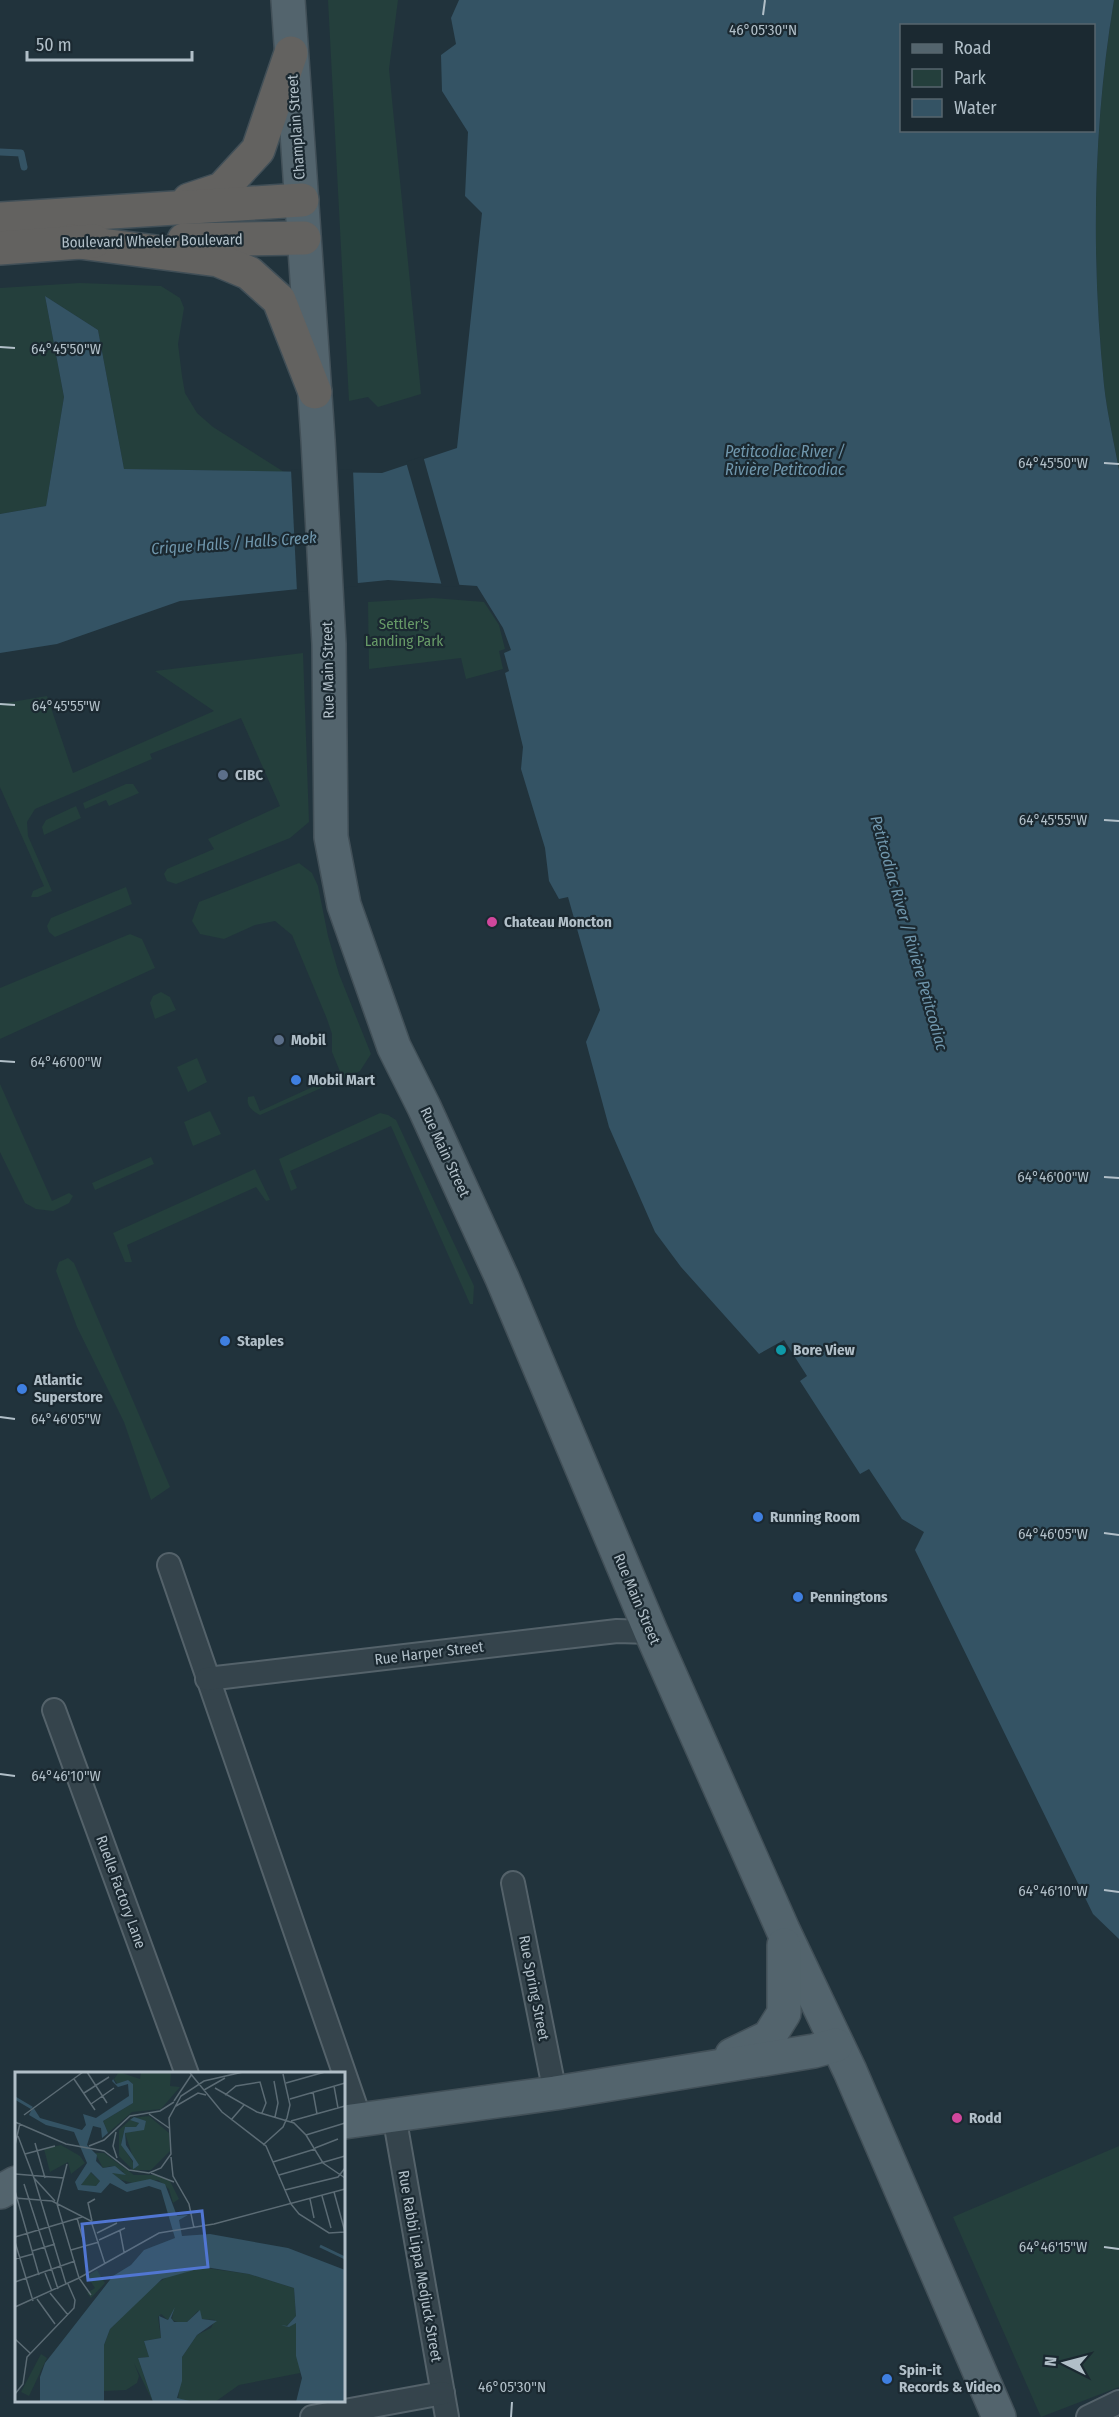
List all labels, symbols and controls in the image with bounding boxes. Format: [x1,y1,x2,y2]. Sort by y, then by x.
text: 46°05'30"N [729,21,797,39]
scale bar [27,24,192,62]
legend [900,24,1095,132]
text: 50 m [36,34,72,56]
text: Road [954,37,991,59]
text: Park [954,67,987,89]
street label: Champlain Street [283,74,309,180]
text: Water [954,97,997,119]
street label: Boulevard Wheeler Boulevard [61,230,243,252]
text: 64°45'50"W [31,340,101,358]
water label: Petitcodiac River / Rivière Petitcodiac [725,442,845,479]
text: 64°45'50"W [1018,454,1088,472]
water label: Crique Halls / Halls Creek [150,528,318,558]
park label: Settler's Landing Park [365,615,443,650]
street label: Rue Main Street [318,621,338,719]
text: 64°45'55"W [32,697,100,715]
place label: CIBC [235,766,263,784]
marker: CIBC [216,768,230,782]
text: 64°45'55"W [1019,811,1087,829]
water label: Petitcodiac River / Rivière Petitcodiac [866,813,952,1053]
place label: Chateau Moncton [504,913,612,931]
marker: Chateau Moncton [485,915,499,929]
place label: Mobil [291,1031,327,1049]
marker: Mobil [272,1033,286,1047]
text: 64°46'00"W [30,1053,102,1071]
place label: Mobil Mart [308,1071,376,1089]
marker: Mobil Mart [289,1073,303,1087]
street label: Rue Main Street [416,1104,474,1200]
text: 64°46'00"W [1017,1168,1089,1186]
place label: Staples [237,1332,284,1350]
marker: Staples [218,1334,232,1348]
place label: Bore View [793,1341,856,1359]
marker: Bore View [774,1343,788,1357]
place label: Atlantic Superstore [33,1371,103,1406]
marker: Atlantic Superstore [15,1382,29,1396]
text: 64°46'05"W [31,1410,101,1428]
place label: Running Room [770,1508,860,1526]
marker: Running Room [751,1510,765,1524]
text: 64°46'05"W [1018,1525,1088,1543]
street label: Rue Main Street [610,1551,664,1647]
place label: Penningtons [810,1588,888,1606]
marker: Penningtons [791,1590,805,1604]
street label: Rue Harper Street [373,1637,485,1669]
text: 64°46'10"W [31,1767,101,1785]
street label: Ruelle Factory Lane [92,1833,150,1951]
text: 64°46'10"W [1018,1882,1088,1900]
street label: Rue Spring Street [515,1934,553,2042]
inset map [15,2072,345,2402]
place label: Rodd [969,2109,1002,2127]
marker: Rodd [950,2111,964,2125]
street label: Rue Rabbi Lippa Medjuck Street [394,2169,446,2363]
text: 64°46'15"W [1019,2238,1087,2256]
north arrow [1035,2333,1095,2393]
text: N [1041,2356,1061,2367]
place label: Spin-it Records & Video [899,2361,1001,2396]
marker: Spin-it Records & Video [880,2372,894,2386]
text: 46°05'30"N [478,2378,546,2396]

